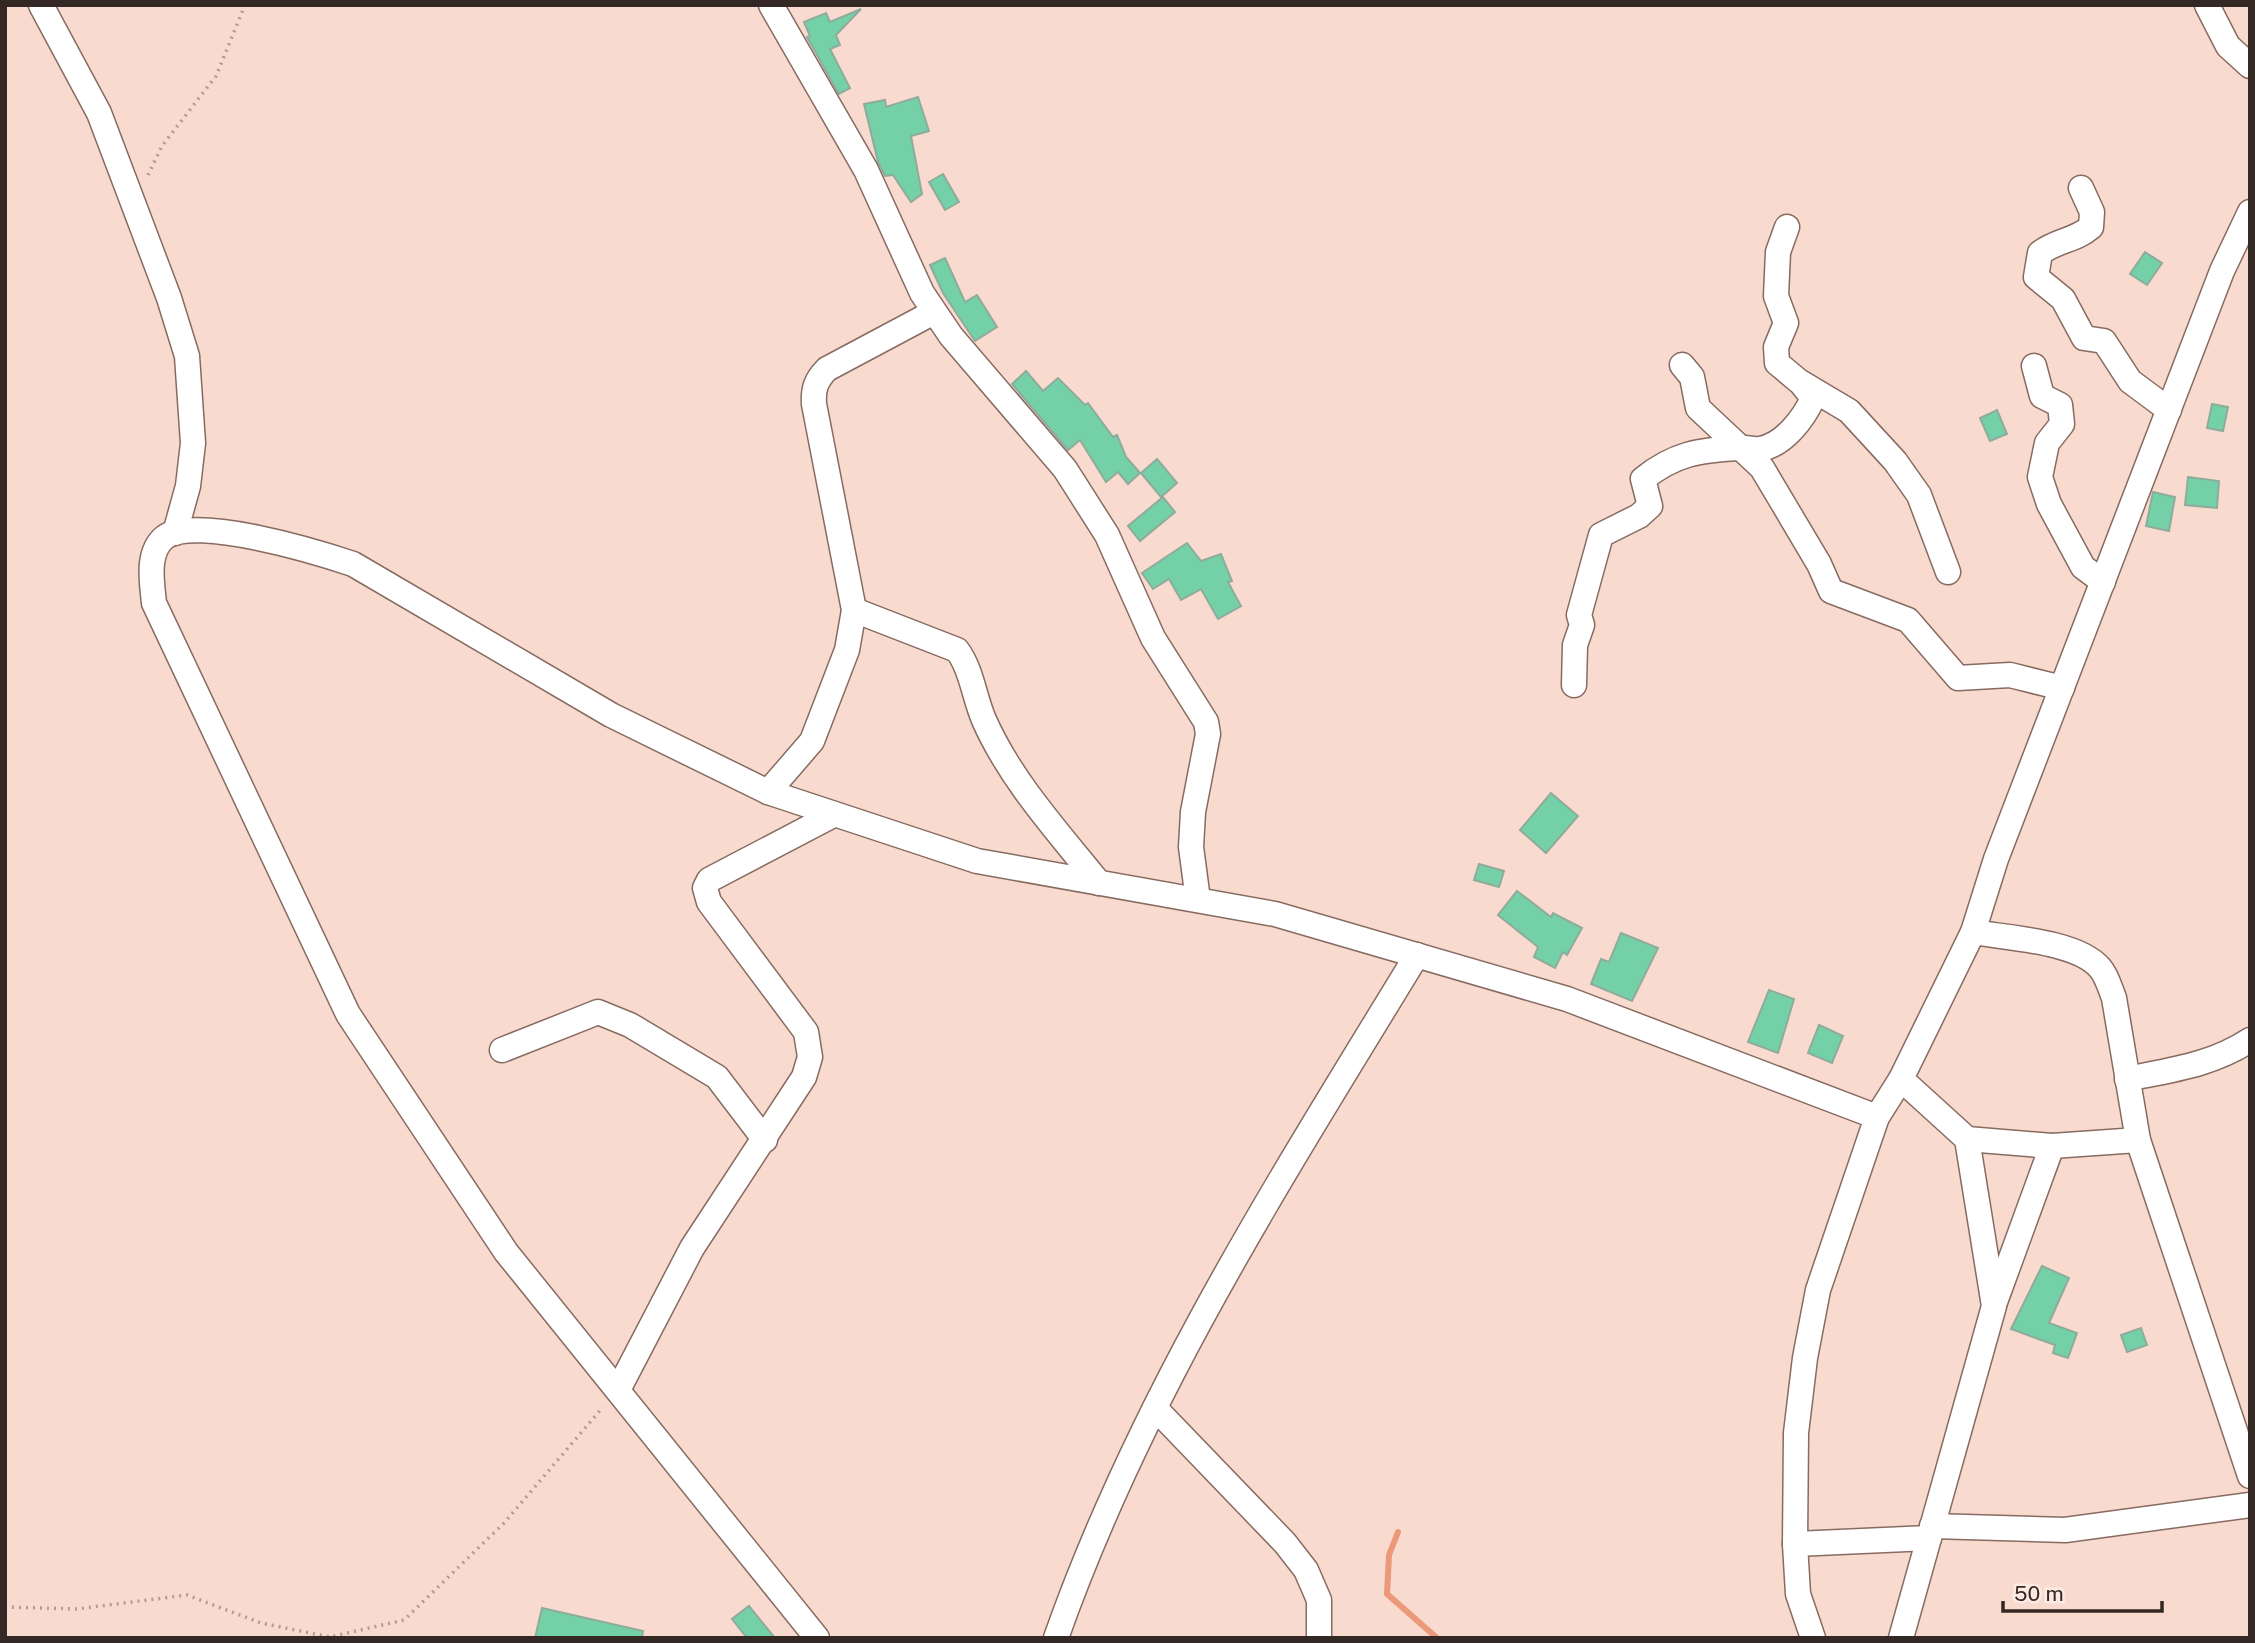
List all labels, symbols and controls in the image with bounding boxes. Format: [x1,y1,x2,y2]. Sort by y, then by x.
scale bar [2003,1570,2162,1614]
text: 50 m [2014,1581,2064,1606]

